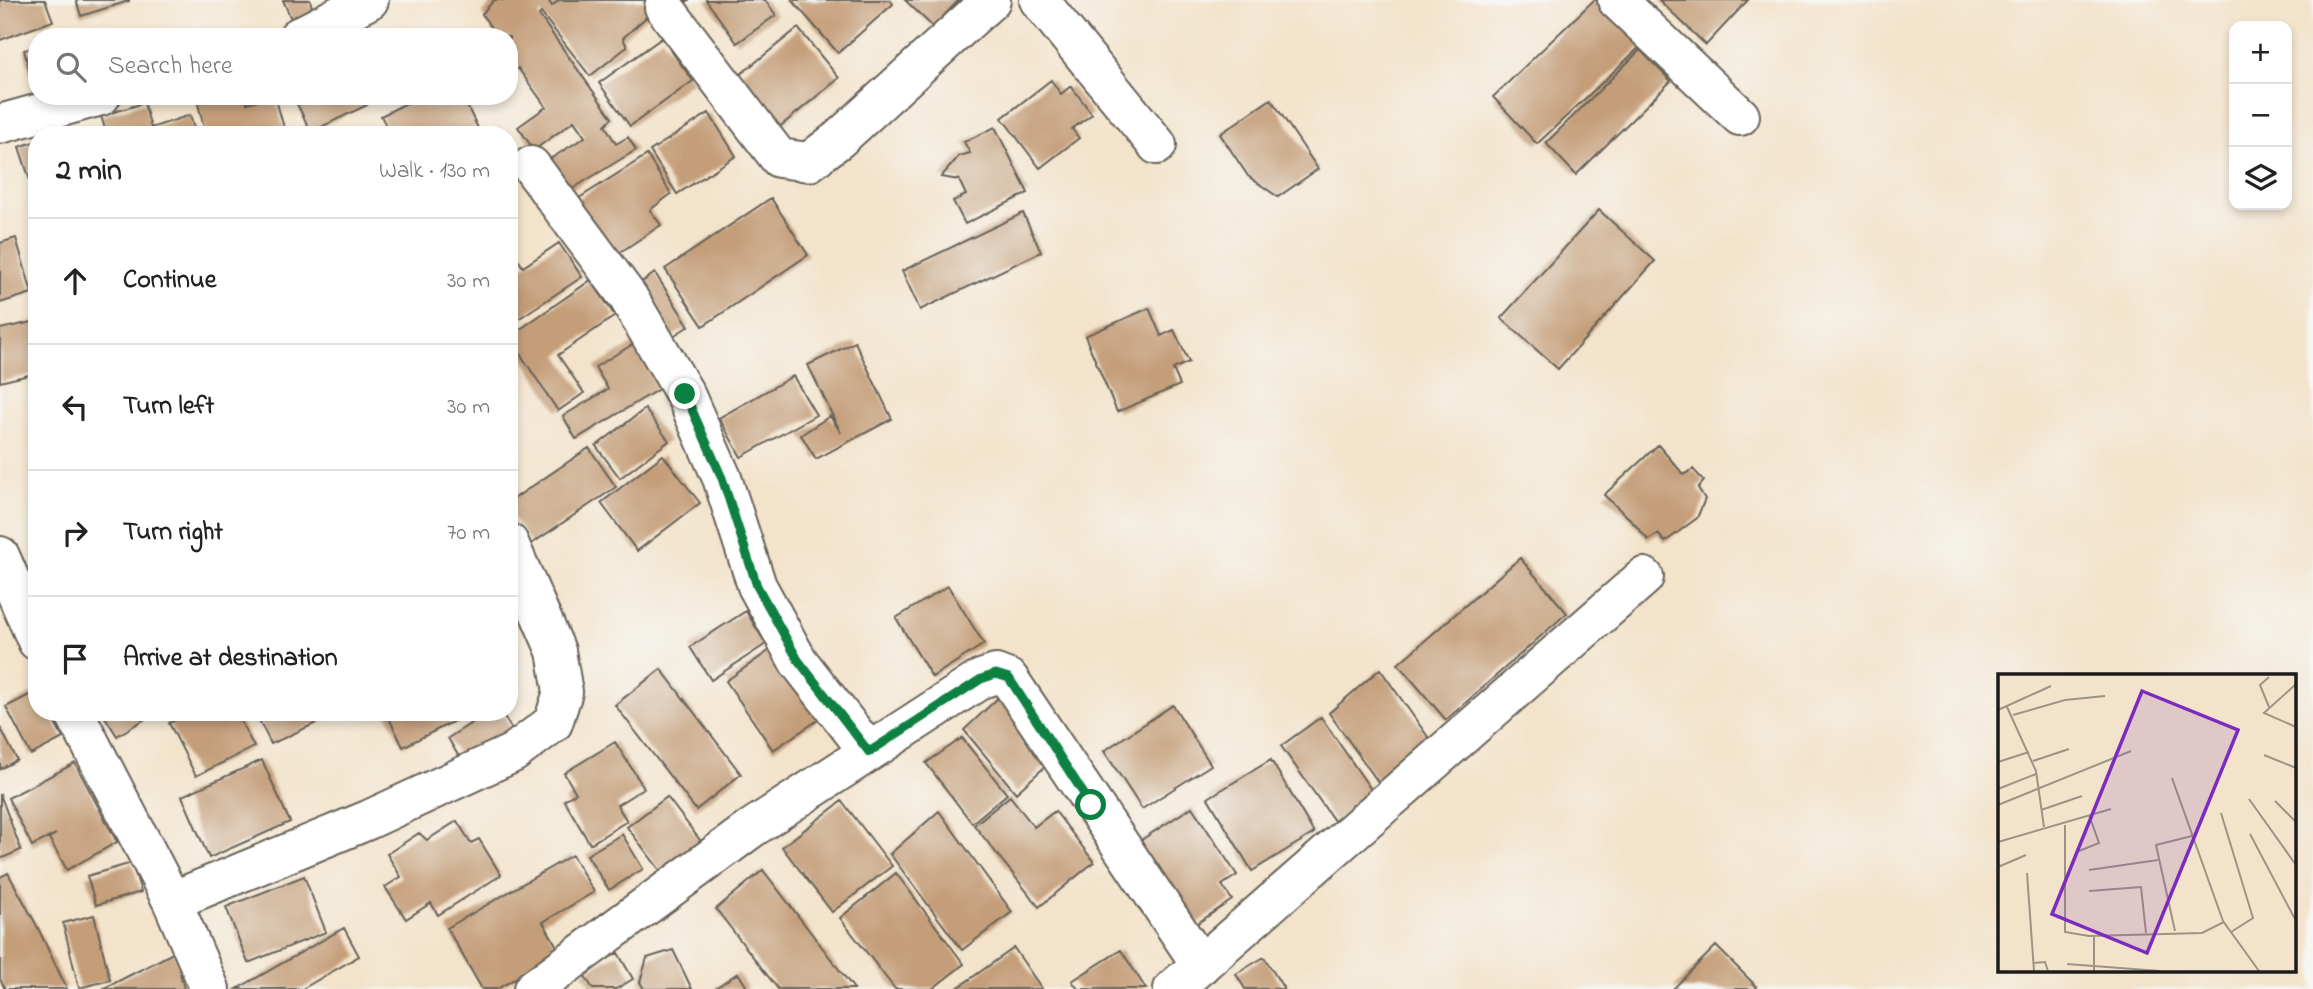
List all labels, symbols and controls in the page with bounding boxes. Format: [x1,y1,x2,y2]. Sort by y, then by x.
map controls [2229,21,2292,210]
button: + [2229,21,2292,84]
search box [28,28,518,105]
icon: search [52,48,90,86]
text: Search here [108,48,233,86]
button: − [2229,84,2292,147]
button: layers [2229,147,2292,210]
text: 2 min [56,150,122,194]
text: Walk · 130 m [379,155,490,188]
icon: ahead [56,262,94,300]
text: Continue [123,262,216,300]
text: 30 m [447,265,490,298]
route end [669,378,700,409]
icon: left [56,388,94,426]
text: Turn left [123,388,214,426]
text: 30 m [447,391,490,424]
icon: right [56,514,94,552]
text: Turn right [123,514,223,552]
text: 70 m [447,517,490,550]
icon: arrive [56,640,94,678]
text: Arrive at destination [123,640,338,678]
inset map [1998,674,2296,972]
route start [1075,789,1106,820]

